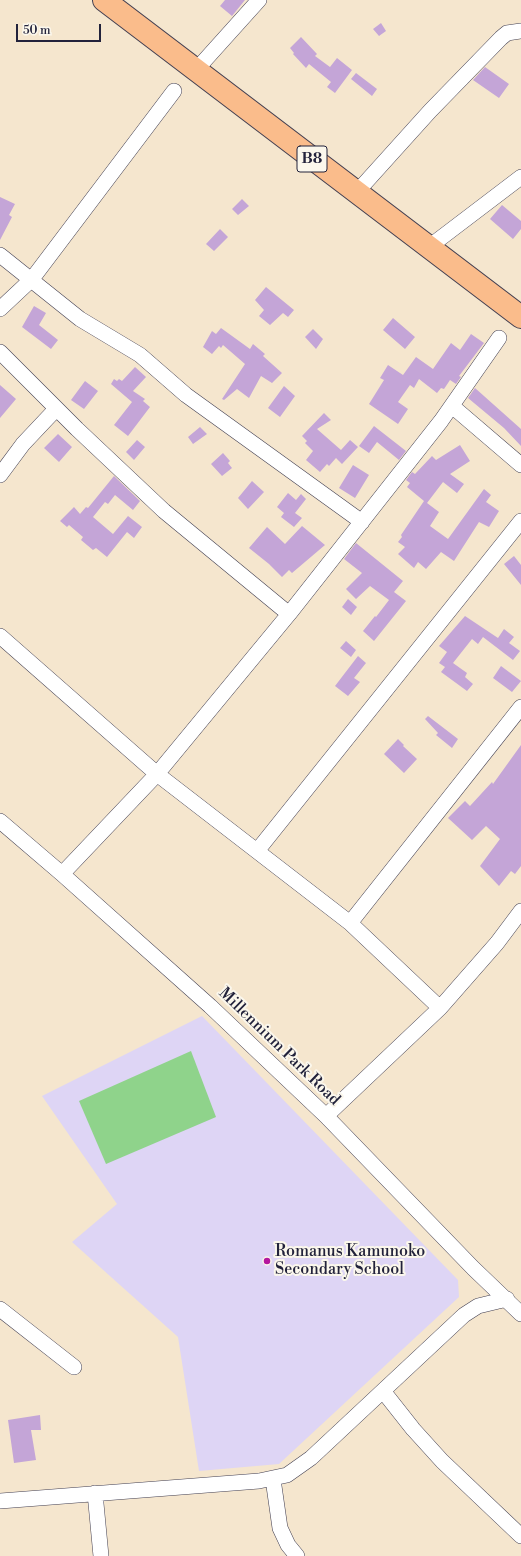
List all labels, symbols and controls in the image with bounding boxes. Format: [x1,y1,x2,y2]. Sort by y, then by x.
scale bar [18,16,103,42]
text: 50 m [23,23,51,38]
road number: B8 [297,146,327,172]
street label: Millennium Park Road [214,984,344,1110]
place label: Romanus Kamunoko Secondary School [275,1242,425,1280]
marker: Romanus Kamunoko Secondary School [262,1256,272,1266]

